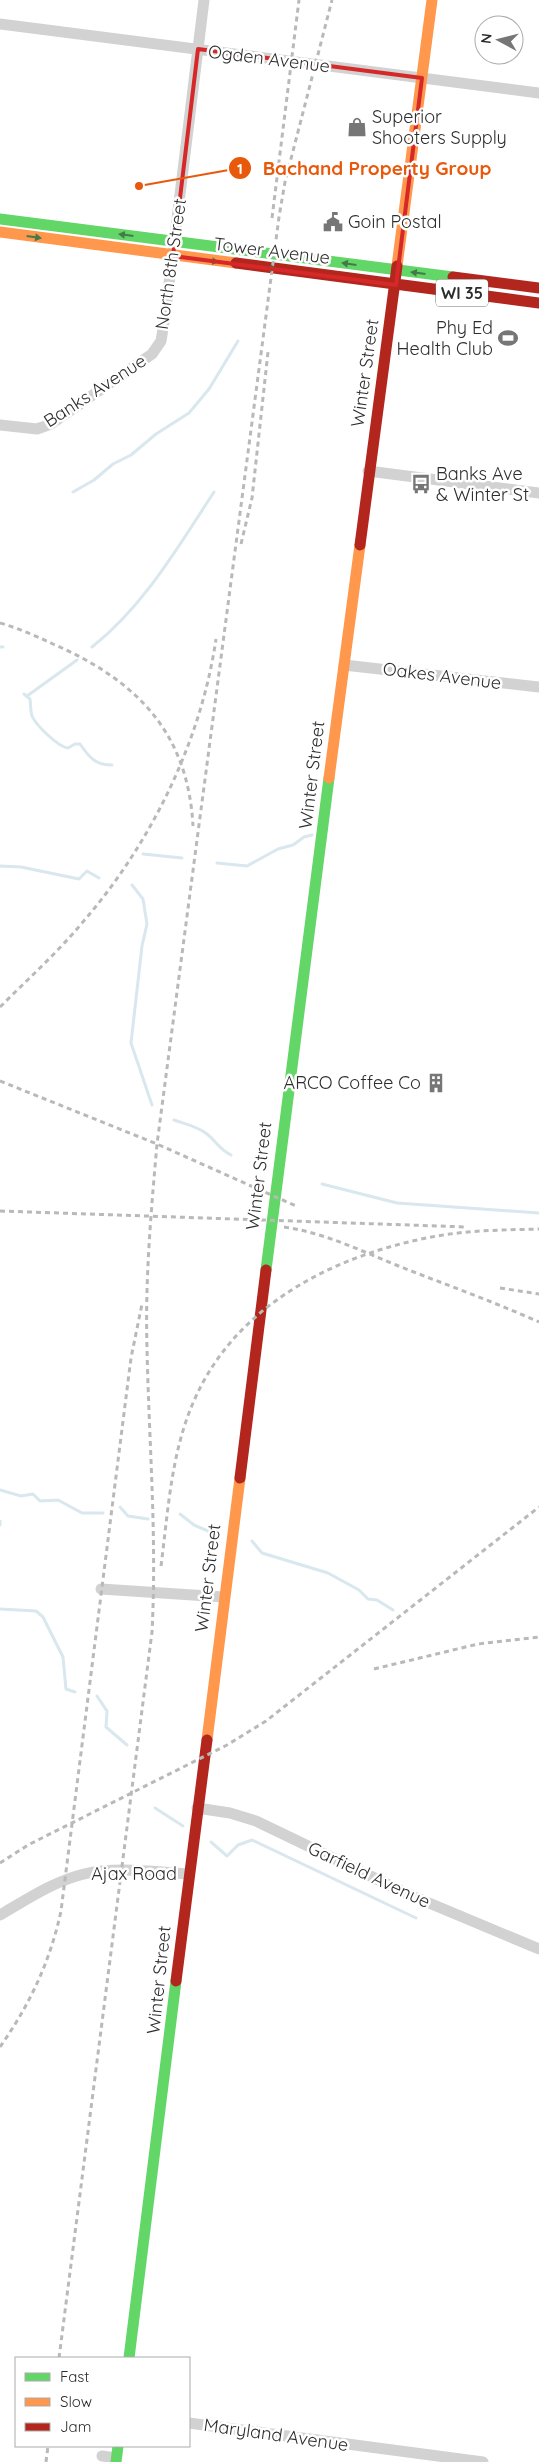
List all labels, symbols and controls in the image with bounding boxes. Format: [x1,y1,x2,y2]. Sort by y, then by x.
north arrow [474,15,524,65]
text: N [477,32,496,45]
street label: Ogden Avenue [207,40,331,77]
place label: Superior Shooters Supply [372,105,507,149]
shop icon: Superior Shooters Supply [346,116,368,138]
callout: Bachand Property Group [227,151,501,185]
text: Bachand Property Group [263,156,491,180]
text: 1 [237,159,243,178]
street label: North 8th Street [150,197,191,331]
place label: Goin Postal [348,210,442,233]
public building icon: Goin Postal [322,211,344,233]
one-way arrow [118,231,134,239]
street label: Tower Avenue [213,232,331,269]
one-way arrow [26,233,42,241]
one-way arrow [204,257,220,265]
one-way arrow [341,259,357,267]
one-way arrow [261,264,277,272]
one-way arrow [410,269,426,277]
road number: WI 35 [436,280,488,306]
place label: Phy Ed Health Club [397,316,493,360]
street label: Winter Street [346,317,383,428]
sports icon: Phy Ed Health Club [497,327,519,349]
street label: Banks Avenue [39,349,150,432]
place label: Banks Ave & Winter St [436,462,529,506]
bus stop icon: Banks Ave & Winter St [410,473,432,495]
street label: Oakes Avenue [382,657,503,694]
street label: Winter Street [293,720,330,830]
place label: ARCO Coffee Co [284,1071,421,1094]
building icon: ARCO Coffee Co [425,1072,447,1094]
street label: Winter Street [240,1121,277,1231]
street label: Winter Street [189,1523,226,1633]
street label: Garfield Avenue [304,1836,434,1913]
street label: Ajax Road [91,1862,177,1885]
street label: Winter Street [141,1925,176,2035]
legend [15,2357,190,2447]
text: Fast [60,2367,89,2386]
text: Slow [60,2392,92,2411]
street label: Maryland Avenue [202,2413,350,2456]
text: Jam [60,2417,91,2436]

